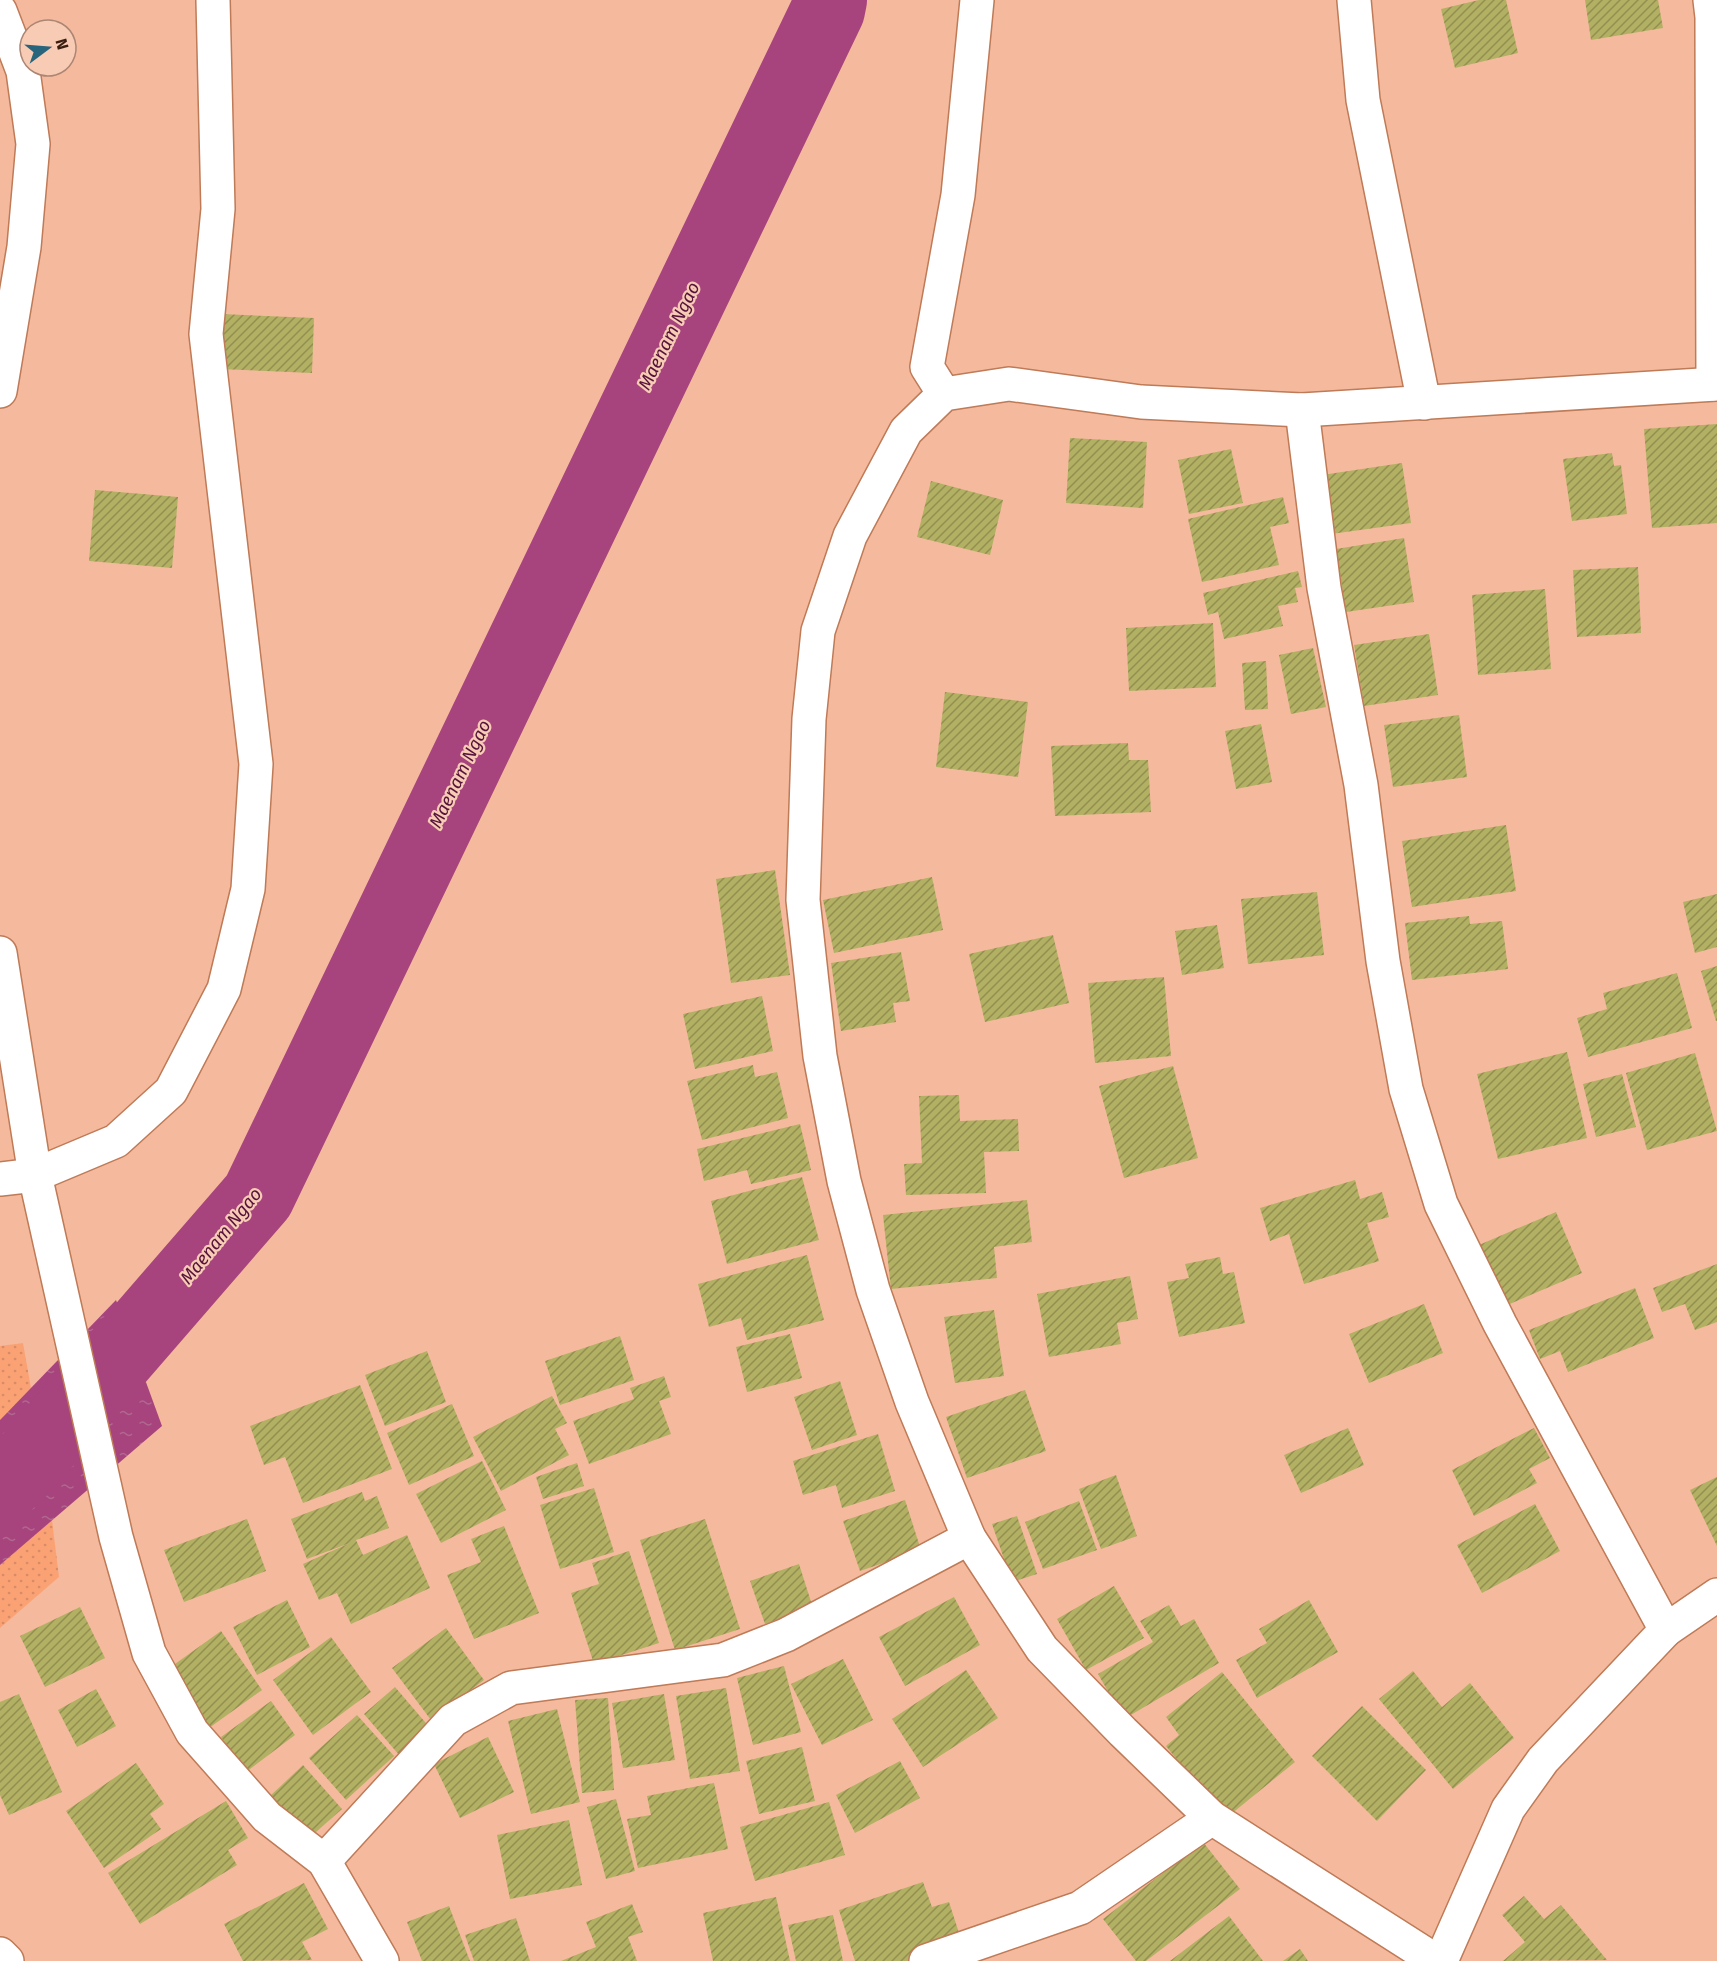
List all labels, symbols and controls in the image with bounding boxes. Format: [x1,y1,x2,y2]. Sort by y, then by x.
north arrow [18,18,78,78]
text: N [51,36,73,52]
water label: Maenam Ngao [633,278,705,394]
water label: Maenam Ngao [424,716,496,832]
water label: Maenam Ngao [176,1183,266,1289]

